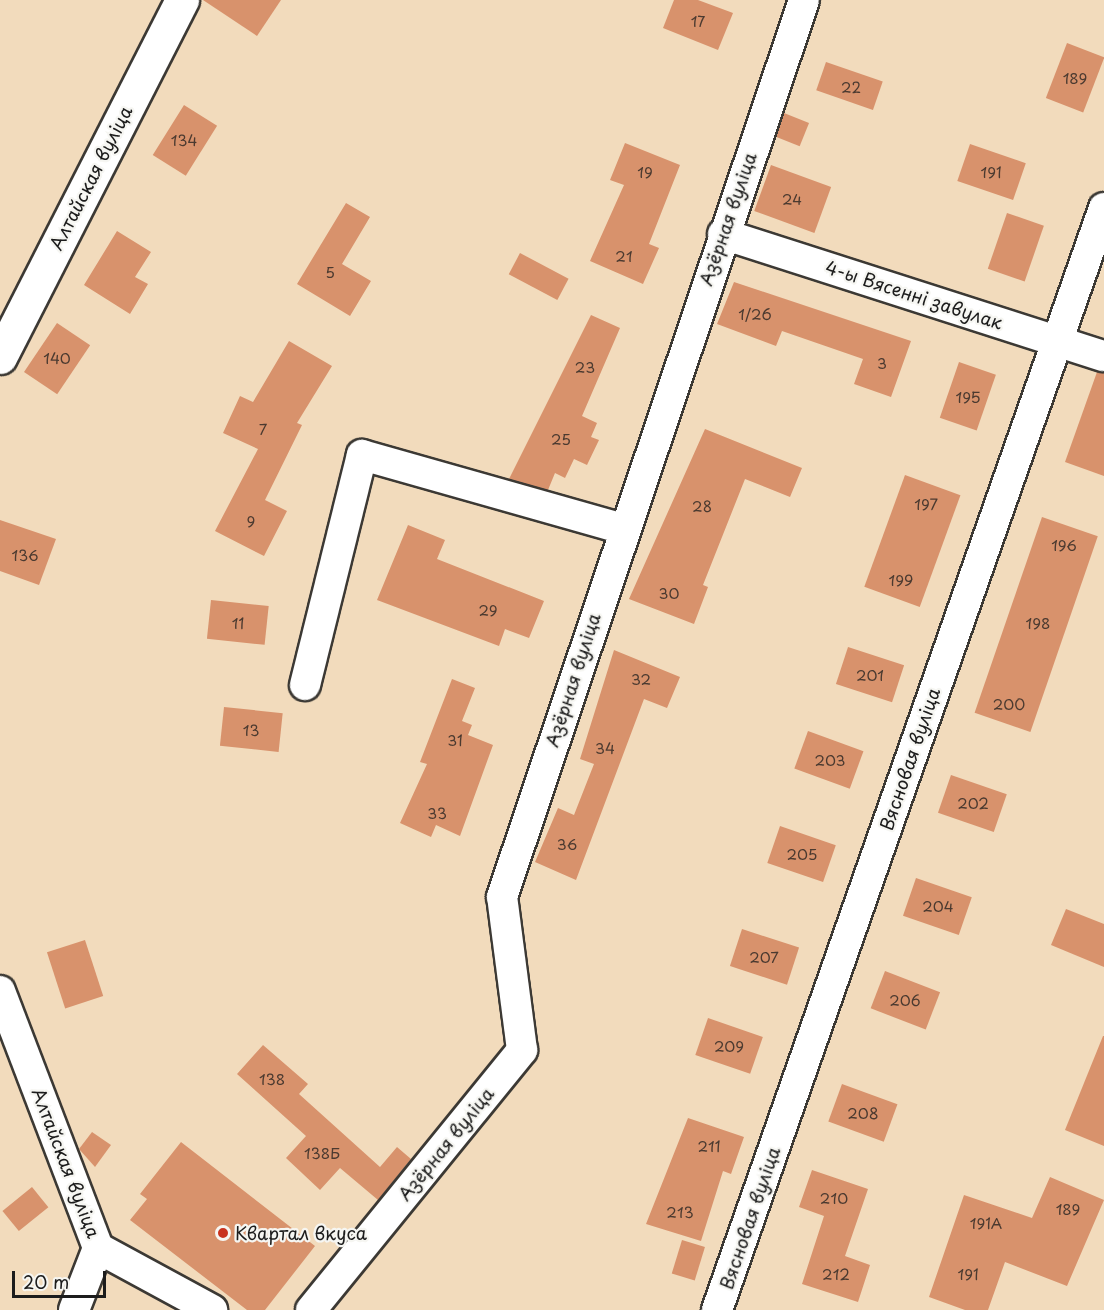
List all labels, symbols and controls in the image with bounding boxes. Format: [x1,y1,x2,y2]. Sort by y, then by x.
house number: 17 [691,12,705,30]
house number: 189 [1063,69,1087,87]
house number: 22 [841,78,861,96]
street label: Алтайская вуліца [45,102,137,254]
house number: 134 [171,131,197,149]
street label: Азёрная вуліца [695,149,761,289]
house number: 19 [637,163,653,181]
house number: 191 [980,163,1002,181]
house number: 24 [782,190,802,208]
house number: 21 [615,247,633,265]
street label: 4-ы Вясенні завулак [822,256,1006,334]
house number: 5 [325,263,335,281]
house number: 1/26 [738,305,772,323]
house number: 140 [43,349,71,367]
house number: 3 [877,354,887,372]
house number: 23 [575,358,595,376]
house number: 195 [955,388,981,406]
house number: 7 [259,420,267,438]
house number: 25 [551,430,571,448]
house number: 197 [914,495,938,513]
house number: 28 [692,497,712,515]
house number: 9 [247,512,255,530]
house number: 196 [1051,536,1077,554]
house number: 136 [11,546,39,564]
house number: 199 [889,571,913,589]
house number: 30 [659,584,679,602]
house number: 29 [478,601,498,619]
street label: Азёрная вуліца [541,610,605,750]
house number: 11 [232,614,244,632]
house number: 198 [1026,614,1050,632]
house number: 201 [856,666,884,684]
house number: 32 [631,670,651,688]
street label: Вясновая вуліца [875,685,945,833]
house number: 200 [993,695,1025,713]
house number: 13 [243,721,259,739]
house number: 31 [447,731,463,749]
house number: 34 [595,739,615,757]
house number: 203 [815,751,845,769]
house number: 202 [957,794,989,812]
house number: 33 [427,804,447,822]
house number: 36 [557,835,577,853]
house number: 205 [787,845,817,863]
house number: 204 [922,897,954,915]
house number: 207 [749,948,779,966]
house number: 206 [889,991,921,1009]
house number: 209 [714,1037,744,1055]
house number: 138 [259,1070,285,1088]
street label: Азёрная вуліца [393,1083,499,1205]
street label: Алтайская вуліца [27,1085,105,1241]
house number: 208 [847,1104,879,1122]
house number: 211 [697,1137,721,1155]
house number: 138Б [304,1144,340,1162]
street label: Вясновая вуліца [715,1144,785,1292]
house number: 210 [820,1189,848,1207]
house number: 189 [1056,1200,1080,1218]
house number: 213 [666,1203,694,1221]
house number: 191А [970,1214,1002,1232]
place label: Квартал вкуса [235,1222,367,1244]
marker: Квартал вкуса [216,1226,230,1240]
scale bar [15,1259,110,1297]
house number: 212 [822,1265,850,1283]
house number: 191 [957,1265,979,1283]
text: 20 m [23,1268,69,1295]

